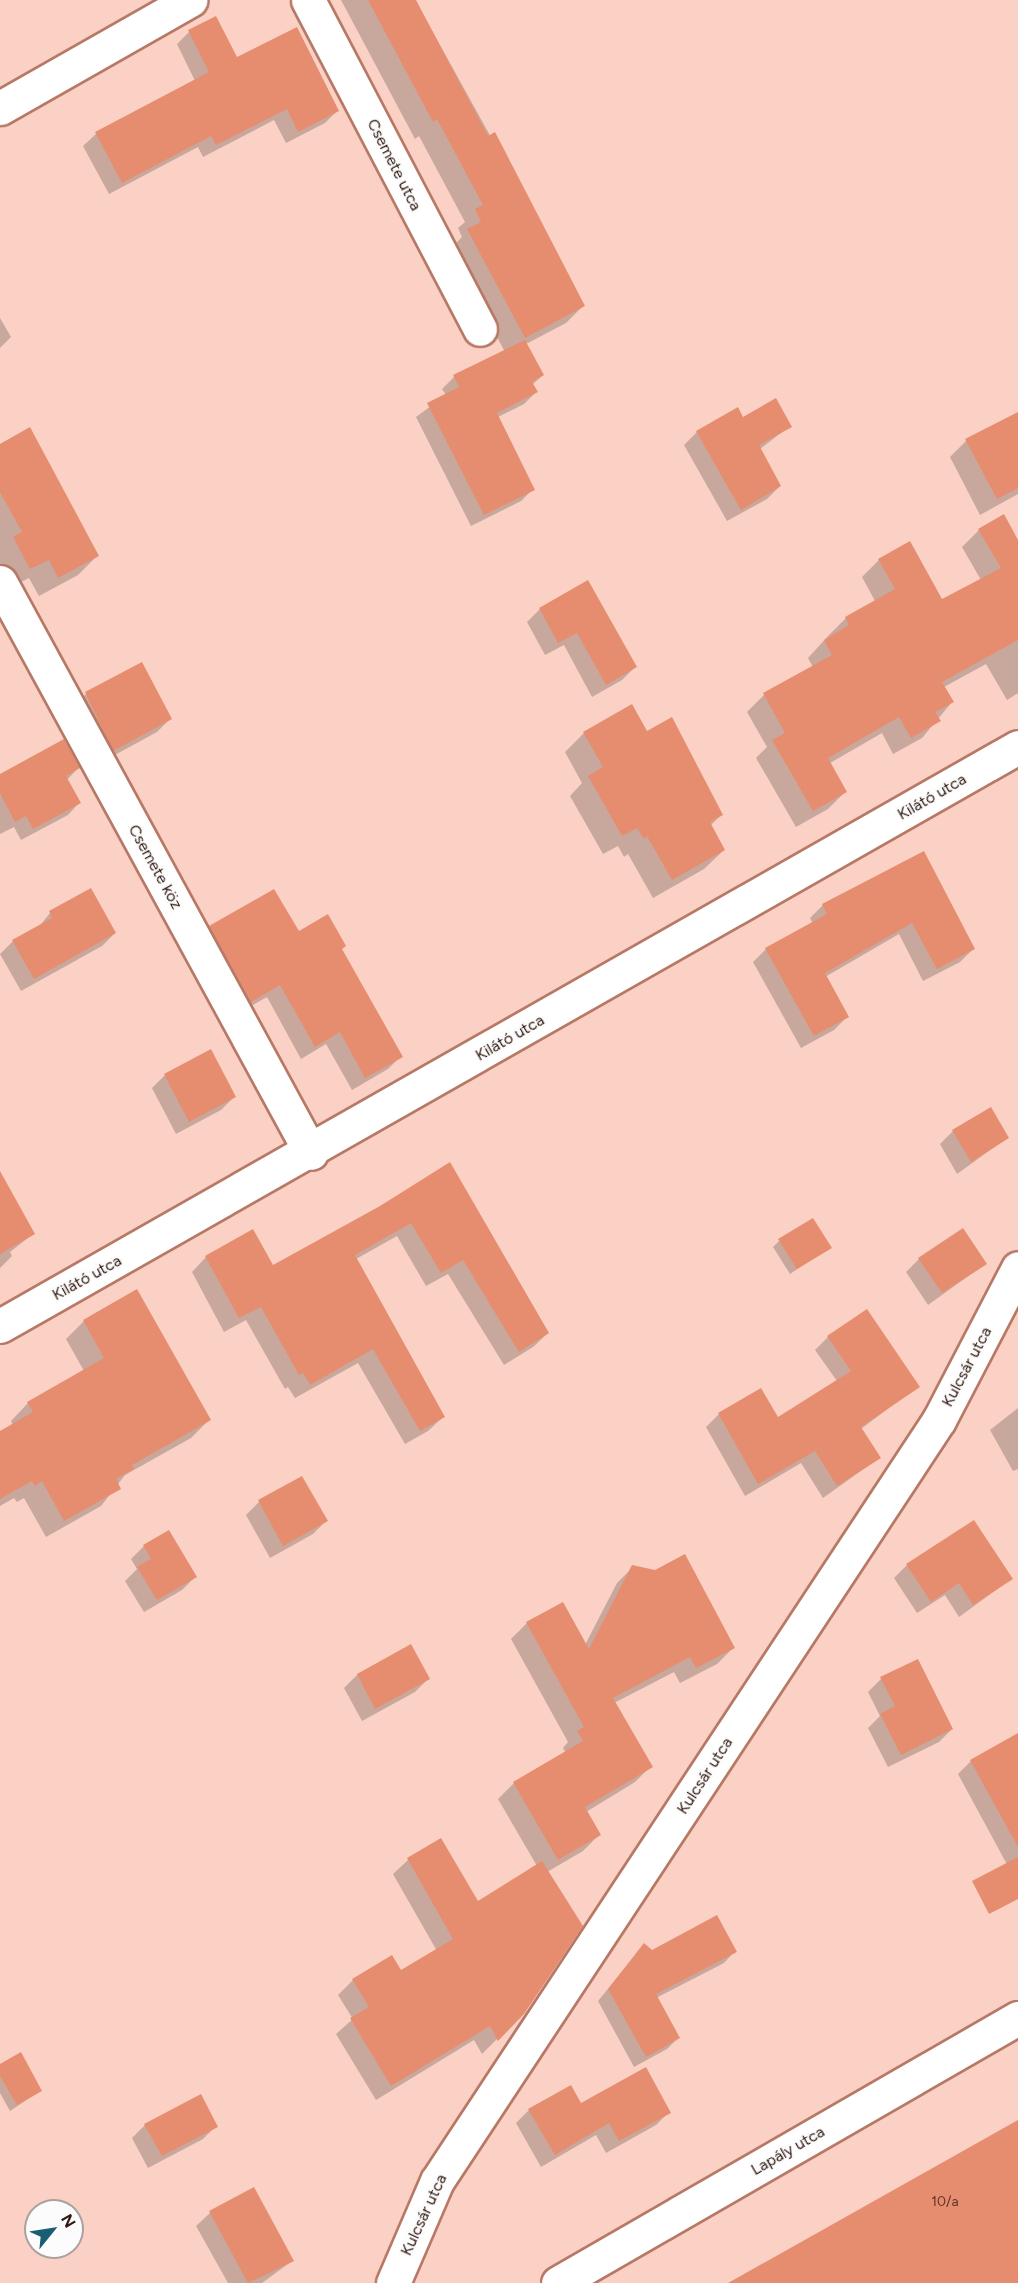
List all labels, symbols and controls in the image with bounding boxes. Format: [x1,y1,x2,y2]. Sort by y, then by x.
street label: Csemete utca [363,116,425,214]
street label: Kilátó utca [894,770,970,824]
street label: Csemete köz [124,821,186,913]
street label: Kilátó utca [472,1011,548,1065]
street label: Kilátó utca [49,1251,125,1305]
street label: Kulcsár utca [938,1324,996,1410]
street label: Kulcsár utca [673,1734,737,1818]
street label: Lapály utca [748,2122,828,2180]
street label: Kulcsár utca [397,2171,451,2259]
house number: 10/a [931,2194,959,2210]
north arrow [24,2199,84,2259]
text: N [57,2211,80,2231]

